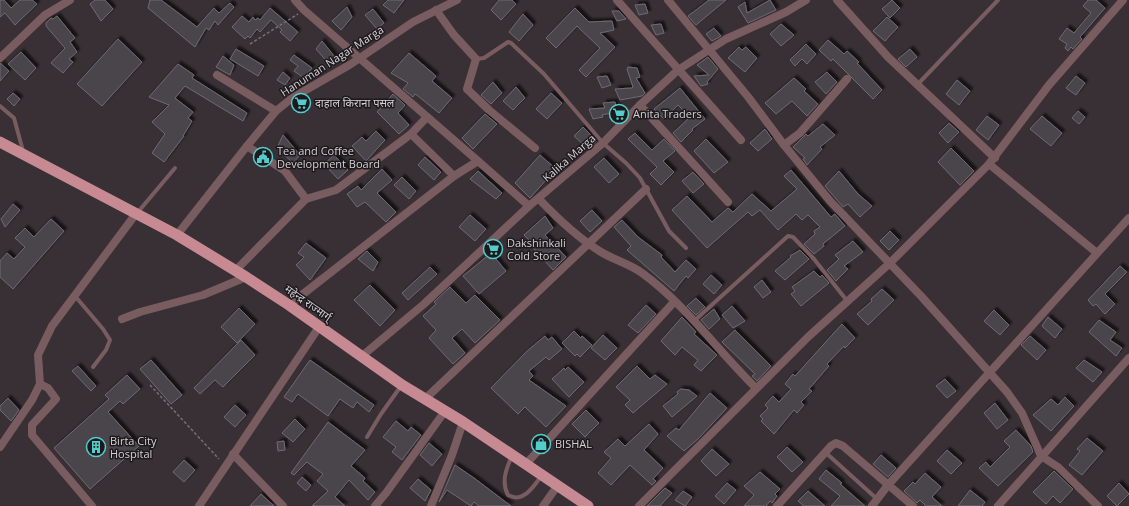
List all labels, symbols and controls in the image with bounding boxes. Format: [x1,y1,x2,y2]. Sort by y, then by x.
street label: Hanuman Nagar Marga [277,22,386,100]
supermarket icon: दाहाल किराना पसल [290,92,312,114]
place label: दाहाल किराना पसल [315,95,395,110]
supermarket icon: Anita Traders [608,103,630,125]
place label: Anita Traders [633,106,702,121]
street label: Kalika Marga [539,130,598,185]
place label: Tea and Coffee Development Board [277,143,380,171]
public building icon: Tea and Coffee Development Board [252,146,274,168]
place label: Dakshinkali Cold Store [507,235,566,263]
supermarket icon: Dakshinkali Cold Store [482,238,504,260]
street label: महेन्द्र राज्मार्ग् [282,281,336,325]
place label: Birta City Hospital [110,433,157,461]
shop icon: BISHAL [530,433,552,455]
building icon: Birta City Hospital [85,436,107,458]
place label: BISHAL [555,436,592,451]

